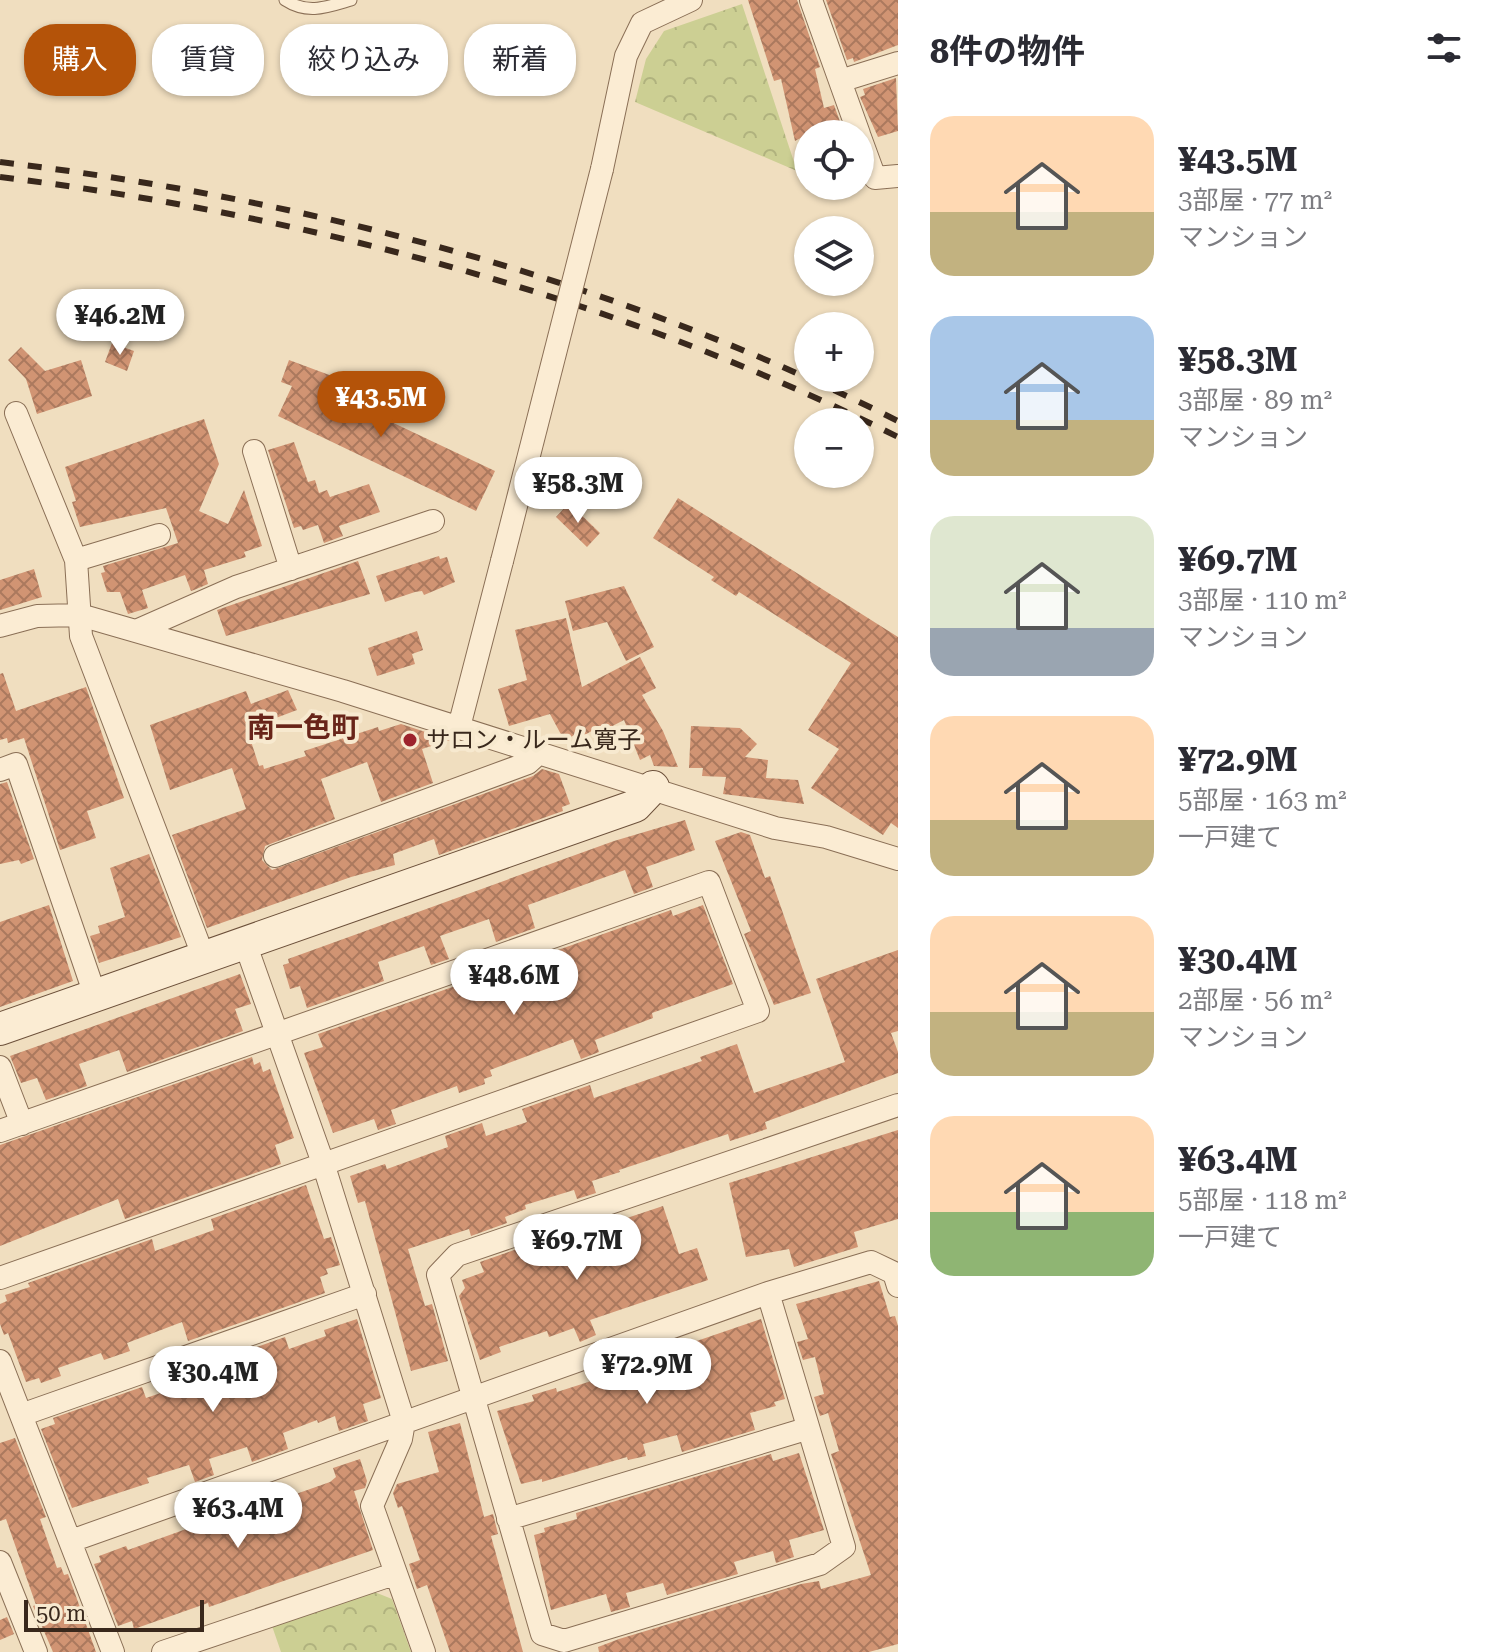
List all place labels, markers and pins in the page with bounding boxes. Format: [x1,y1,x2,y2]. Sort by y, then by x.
pin: ¥46.2M [55,289,185,357]
pin: ¥43.5M [316,371,446,439]
pin: ¥58.3M [513,457,643,525]
place label: サロン・ルーム寛子 [426,726,641,754]
marker: サロン・ルーム寛子 [401,731,419,749]
pin: ¥48.6M [449,949,579,1017]
pin: ¥69.7M [512,1214,642,1282]
pin: ¥72.9M [582,1338,712,1406]
pin: ¥30.4M [148,1346,278,1414]
pin: ¥63.4M [173,1482,303,1550]

